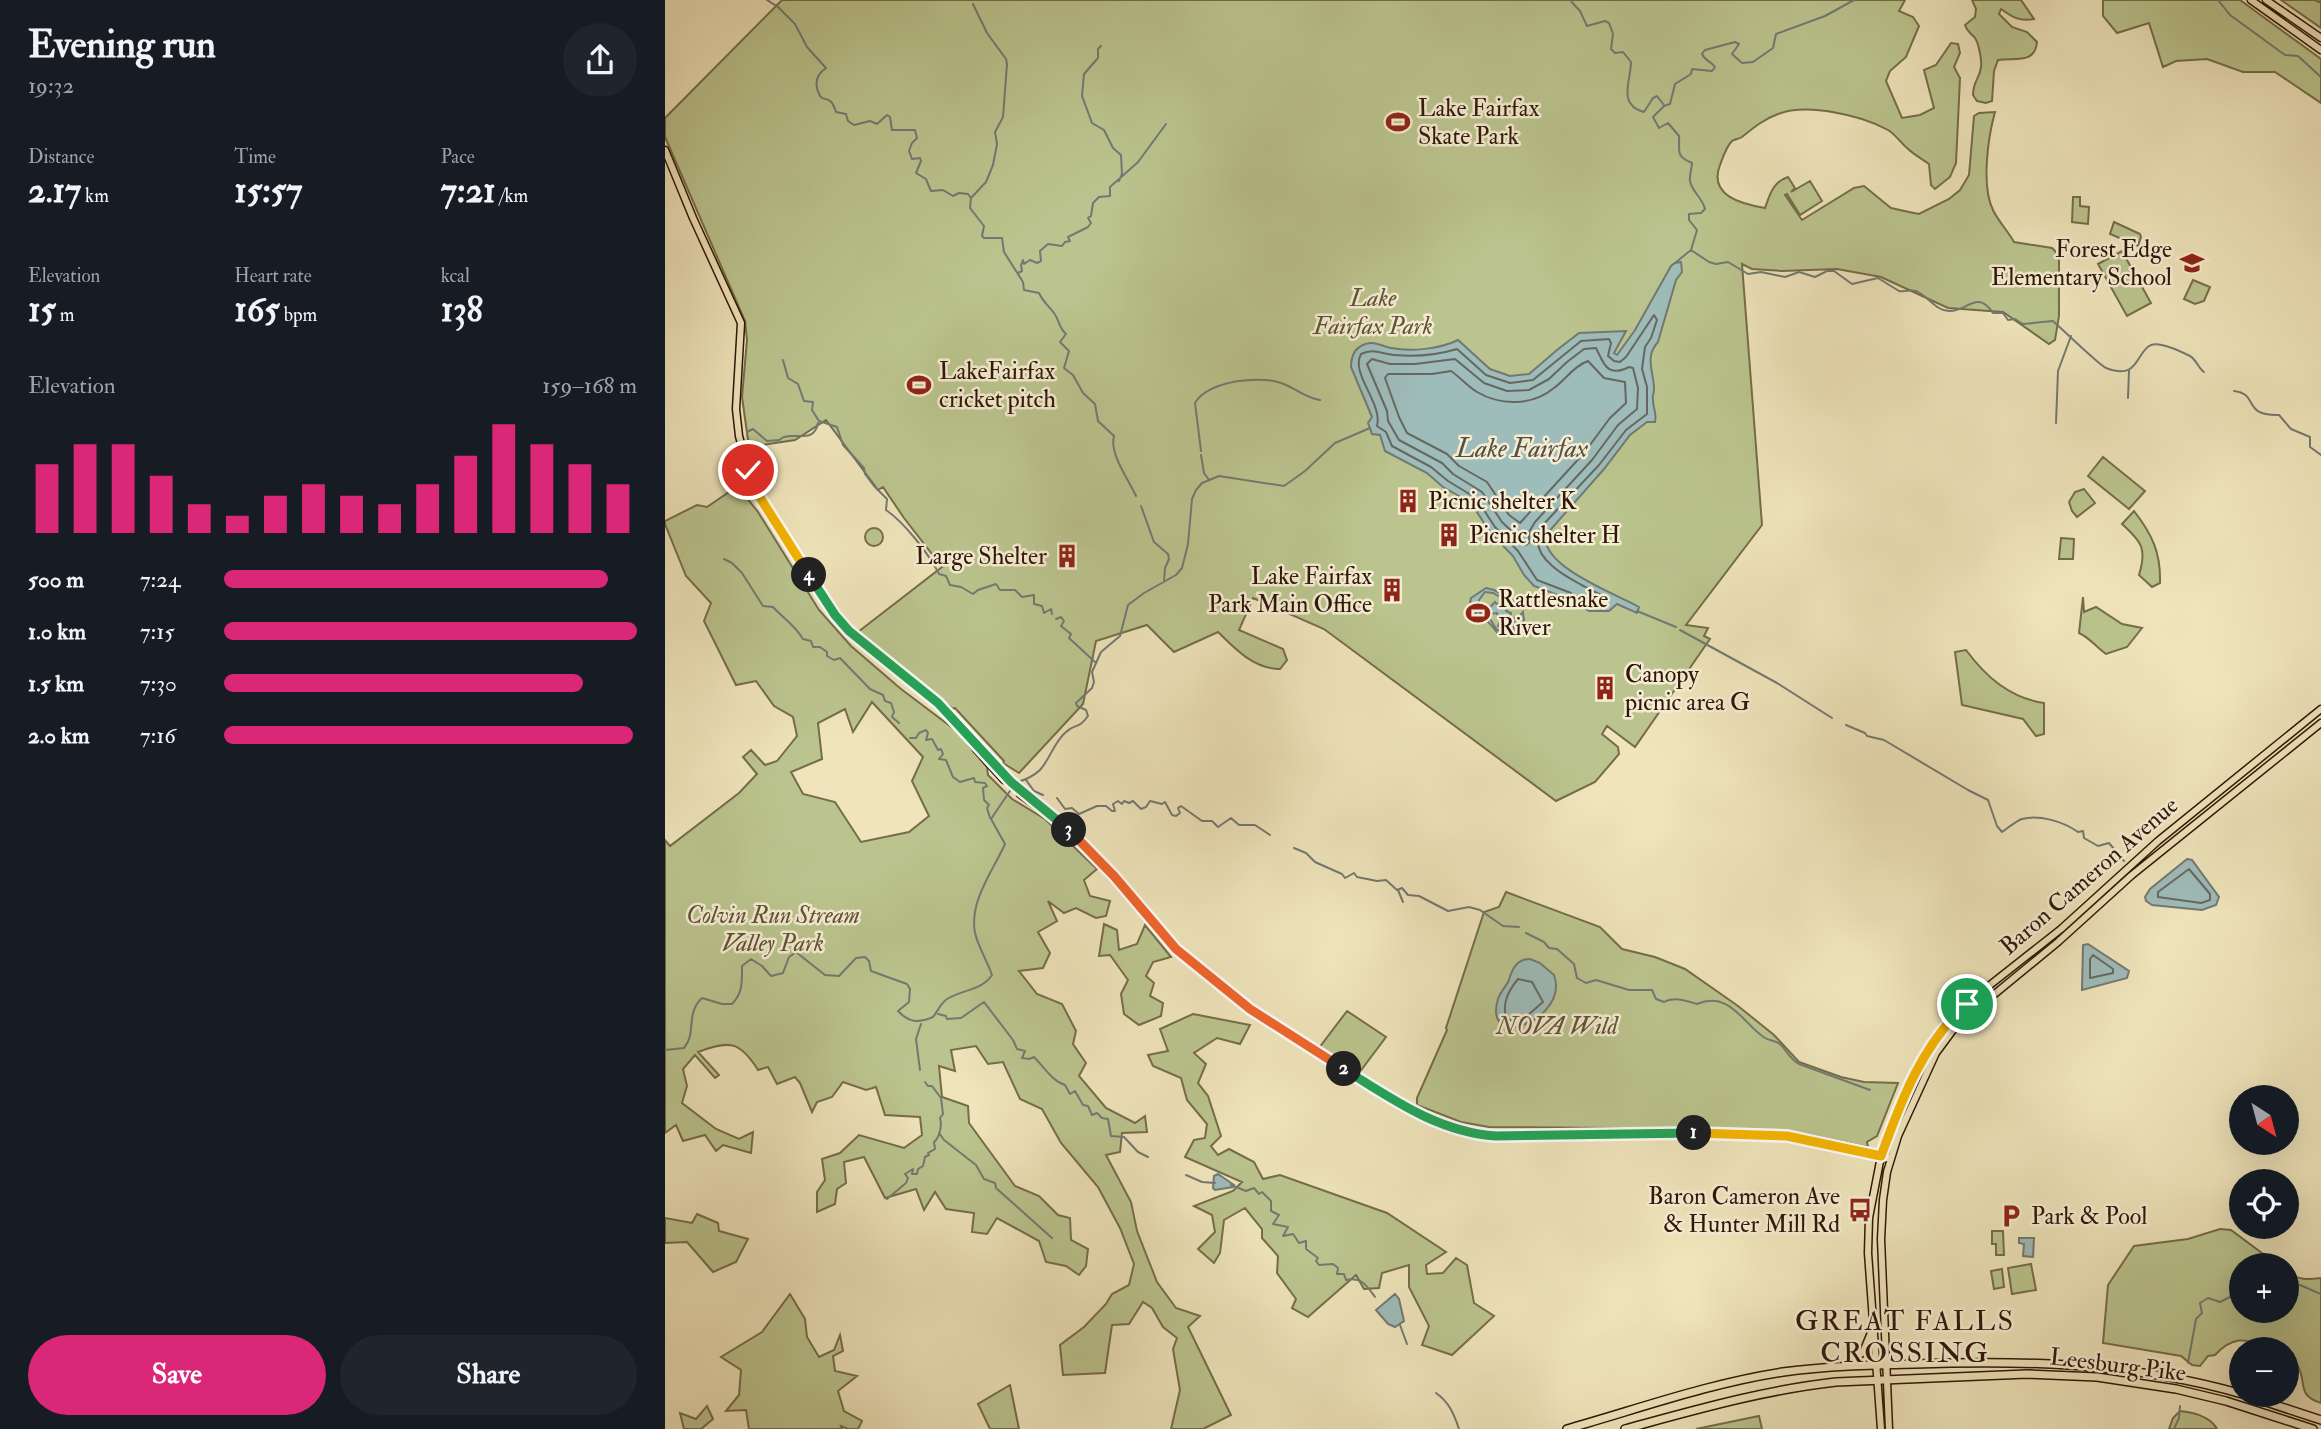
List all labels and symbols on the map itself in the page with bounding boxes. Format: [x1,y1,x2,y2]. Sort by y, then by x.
place label: Lake Fairfax Skate Park [1418,93,1540,152]
sports icon: Lake Fairfax Skate Park [1384,108,1412,136]
place label: Forest Edge Elementary School [1991,234,2172,293]
school or university icon: Forest Edge Elementary School [2178,249,2206,277]
park label: Lake Fairfax Park [1312,283,1433,342]
place label: LakeFairfax cricket pitch [939,356,1056,415]
sports icon: LakeFairfax cricket pitch [905,371,933,399]
water label: Lake Fairfax [1455,433,1589,465]
pin [718,440,778,500]
place label: Picnic shelter K [1428,486,1577,517]
building icon: Picnic shelter K [1394,487,1422,515]
place label: Picnic shelter H [1469,520,1621,551]
building icon: Picnic shelter H [1435,521,1463,549]
place label: Large Shelter [915,541,1047,572]
building icon: Large Shelter [1053,542,1081,570]
pin: 4 [792,558,827,592]
place label: Lake Fairfax Park Main Office [1208,561,1372,620]
building icon: Lake Fairfax Park Main Office [1378,576,1406,604]
place label: Rattlesnake River [1498,584,1608,643]
sports icon: Rattlesnake River [1464,599,1492,627]
place label: Canopy picnic area G [1624,659,1750,718]
building icon: Canopy picnic area G [1591,674,1619,702]
street label: Baron Cameron Avenue [1993,790,2185,962]
pin: 3 [1051,812,1087,848]
park label: Colvin Run Stream Valley Park [686,900,860,959]
pin [1937,974,1997,1034]
park label: NOVA Wild [1494,1011,1619,1042]
pin: 2 [1327,1052,1361,1086]
north arrow [2229,1085,2299,1155]
pin: 1 [1677,1116,1711,1150]
place label: Baron Cameron Ave & Hunter Mill Rd [1648,1181,1840,1240]
bus stop icon: Baron Cameron Ave & Hunter Mill Rd [1846,1196,1874,1224]
place label: Park & Pool [2031,1201,2147,1232]
parking icon: Park & Pool [1997,1202,2025,1230]
district label: GREAT FALLS CROSSING [1795,1304,2015,1371]
street label: Leesburg Pike [2048,1341,2188,1389]

